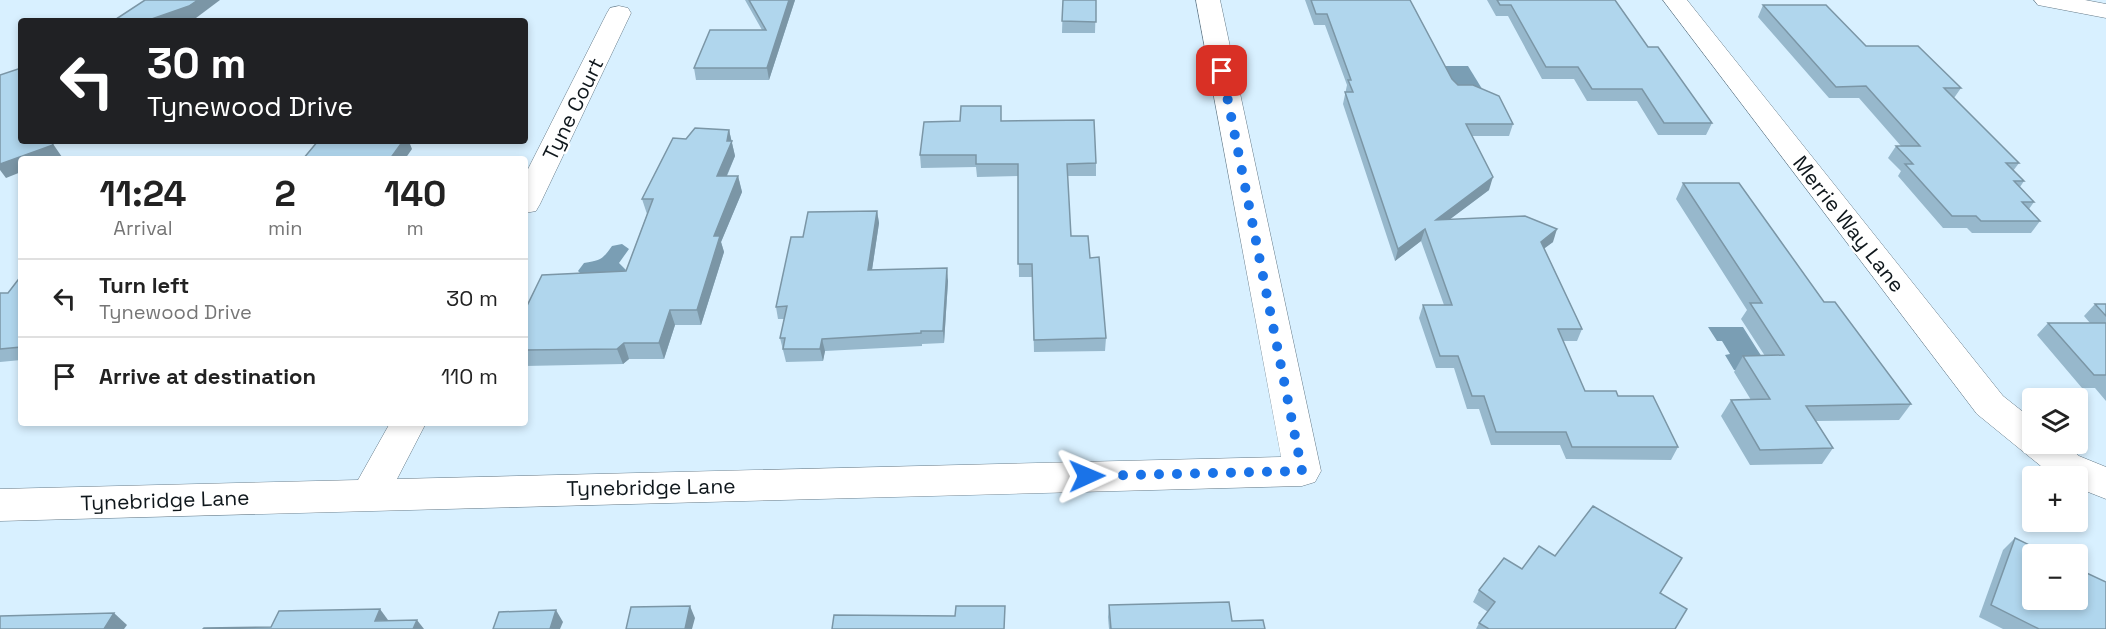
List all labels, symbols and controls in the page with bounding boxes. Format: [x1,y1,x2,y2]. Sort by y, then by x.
text: 30 m [147,37,246,90]
icon: left [48,42,126,120]
pin [1196,45,1247,96]
street label: Tyne Court [536,53,610,165]
icon: arrive [1205,54,1238,87]
text: Tynewood Drive [147,89,353,124]
street label: Merrie Way Lane [1787,150,1911,298]
text: 11:24 [100,171,187,217]
text: 2 [275,171,296,217]
text: 140 [384,171,446,217]
text: Arrival [113,215,173,241]
text: min [268,215,302,241]
text: m [407,215,424,241]
text: Turn left [99,271,189,299]
icon: left [48,282,81,315]
text: 30 m [446,284,498,312]
text: Tynewood Drive [99,299,252,325]
icon: arrive [48,360,81,393]
text: Arrive at destination [99,362,316,390]
text: 110 m [441,362,498,390]
map controls [2022,388,2088,610]
button: layers [2022,388,2088,454]
position arrow [1055,444,1119,508]
button: + [2022,466,2088,532]
street label: Tynebridge Lane [566,472,736,502]
street label: Tynebridge Lane [80,484,250,516]
button: − [2022,544,2088,610]

